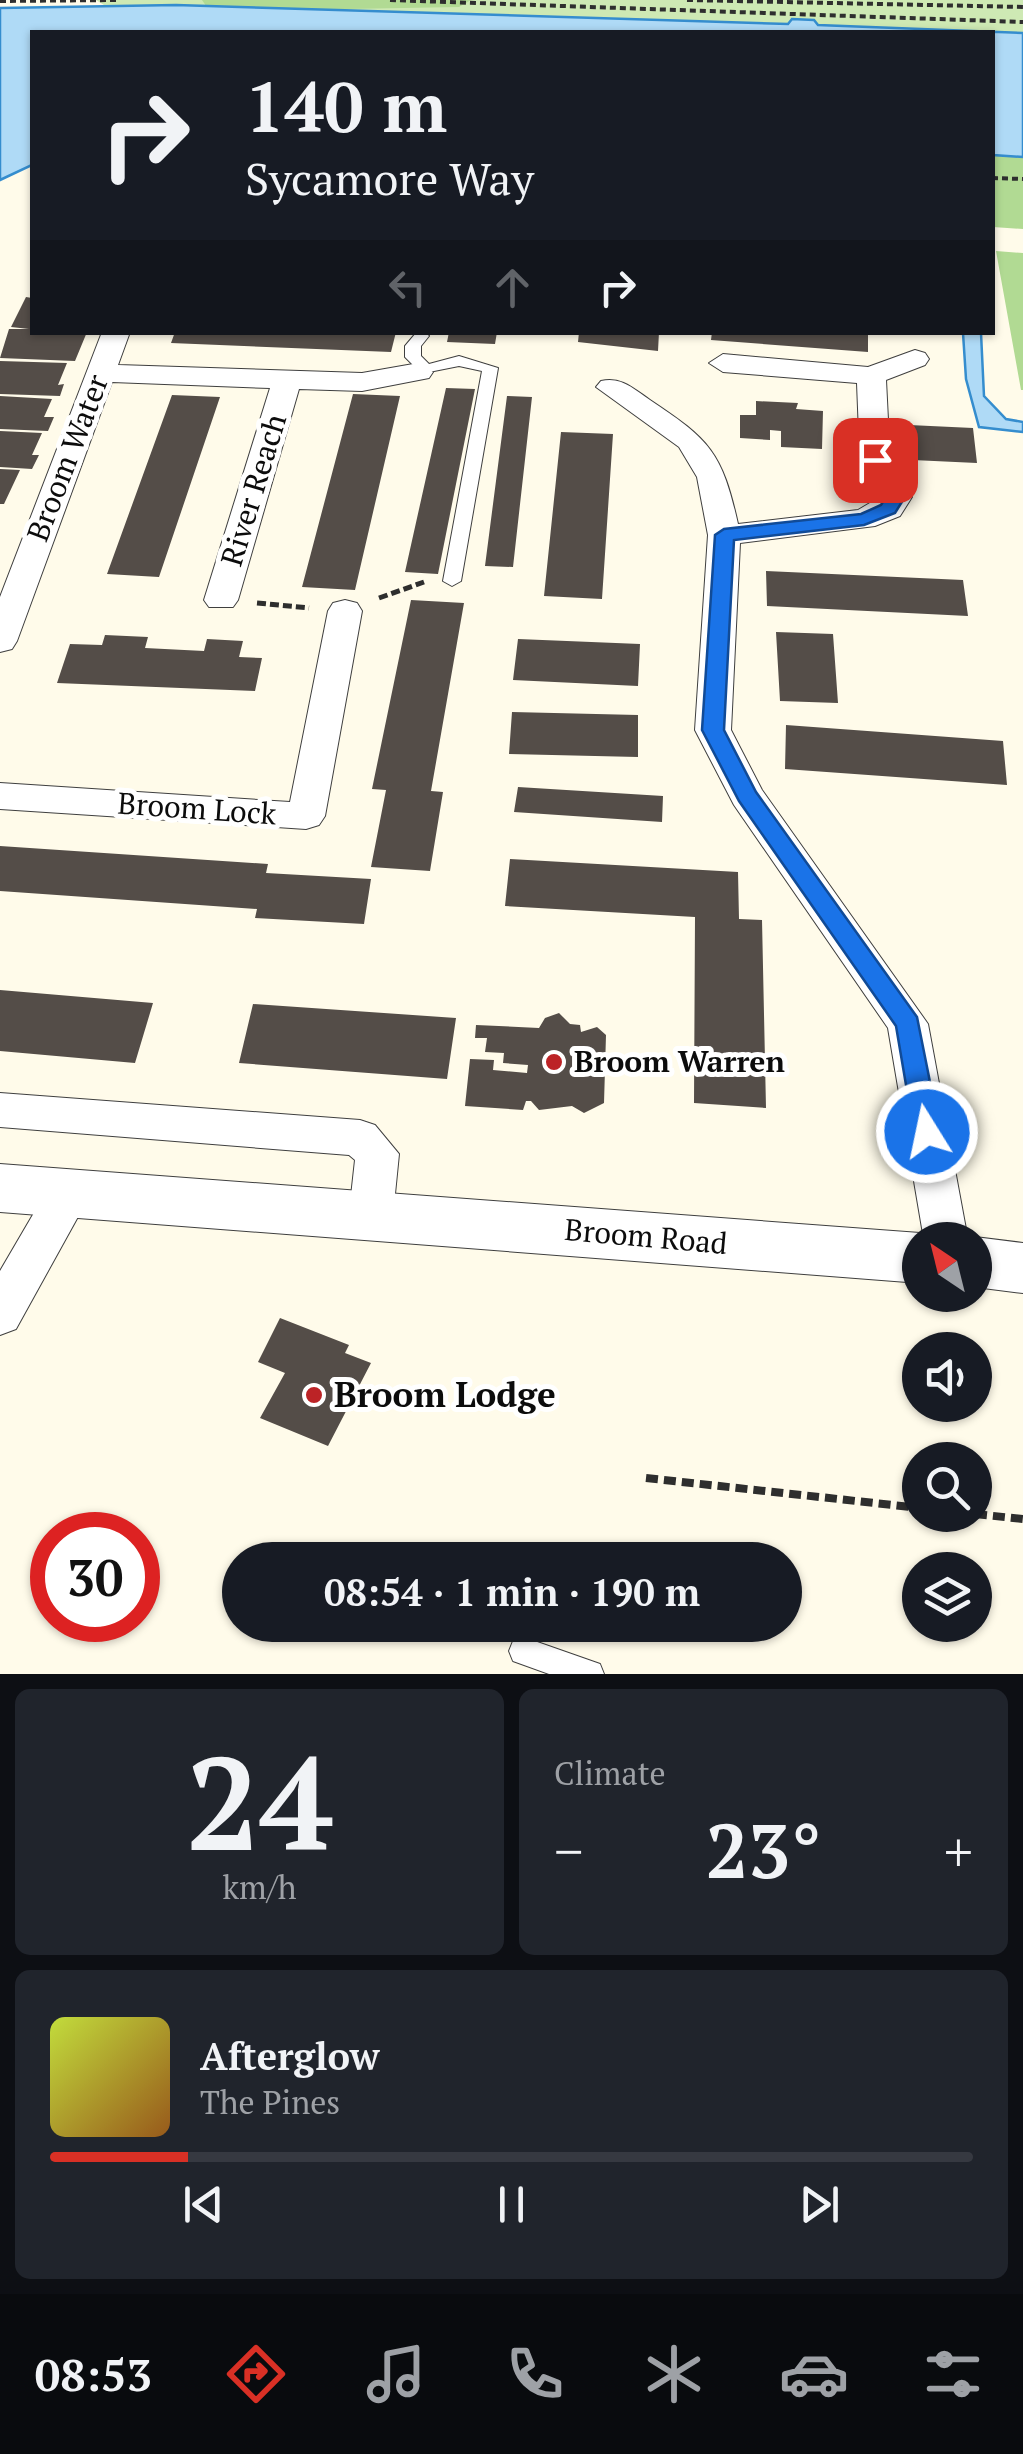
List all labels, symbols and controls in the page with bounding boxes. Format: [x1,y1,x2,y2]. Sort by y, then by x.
text: 140 m [245,59,447,152]
icon: right [80,70,210,200]
text: Sycamore Way [245,148,534,208]
icon: left [380,260,435,315]
icon: ahead [485,260,540,315]
icon: right [590,260,645,315]
street label: Broom Water [17,368,117,547]
street label: River Reach [211,408,295,571]
pin [833,418,918,503]
icon: arrive [848,433,903,488]
street label: Broom Lock [116,783,278,834]
place label: Broom Warren [574,1041,785,1081]
marker: Broom Warren [543,1051,565,1073]
position arrow [875,1080,979,1184]
street label: Broom Road [563,1209,729,1263]
north arrow [902,1222,992,1312]
map controls [902,1222,992,1642]
button: sound [902,1332,992,1422]
place label: Broom Lodge [334,1371,556,1417]
marker: Broom Lodge [303,1384,325,1406]
button: search [902,1442,992,1532]
speed limit sign: 30 [30,1512,160,1642]
button: layers [902,1552,992,1642]
text: 08:54 · 1 min · 190 m [324,1567,700,1617]
text: 24 [186,1715,333,1887]
text: Climate [554,1752,666,1794]
text: 23° [706,1800,821,1899]
text: − [554,1814,583,1887]
text: + [944,1814,973,1887]
text: km/h [223,1866,296,1908]
text: Afterglow [200,2031,380,2081]
text: The Pines [200,2081,340,2123]
icon: previous [176,2177,231,2232]
icon: pause [484,2177,539,2232]
icon: next [792,2177,847,2232]
icon: directions [221,2339,291,2409]
icon: music [361,2339,431,2409]
icon: phone [500,2339,570,2409]
icon: climate [639,2339,709,2409]
icon: car [779,2339,849,2409]
icon: filters [918,2339,988,2409]
text: 08:53 [35,2344,152,2404]

